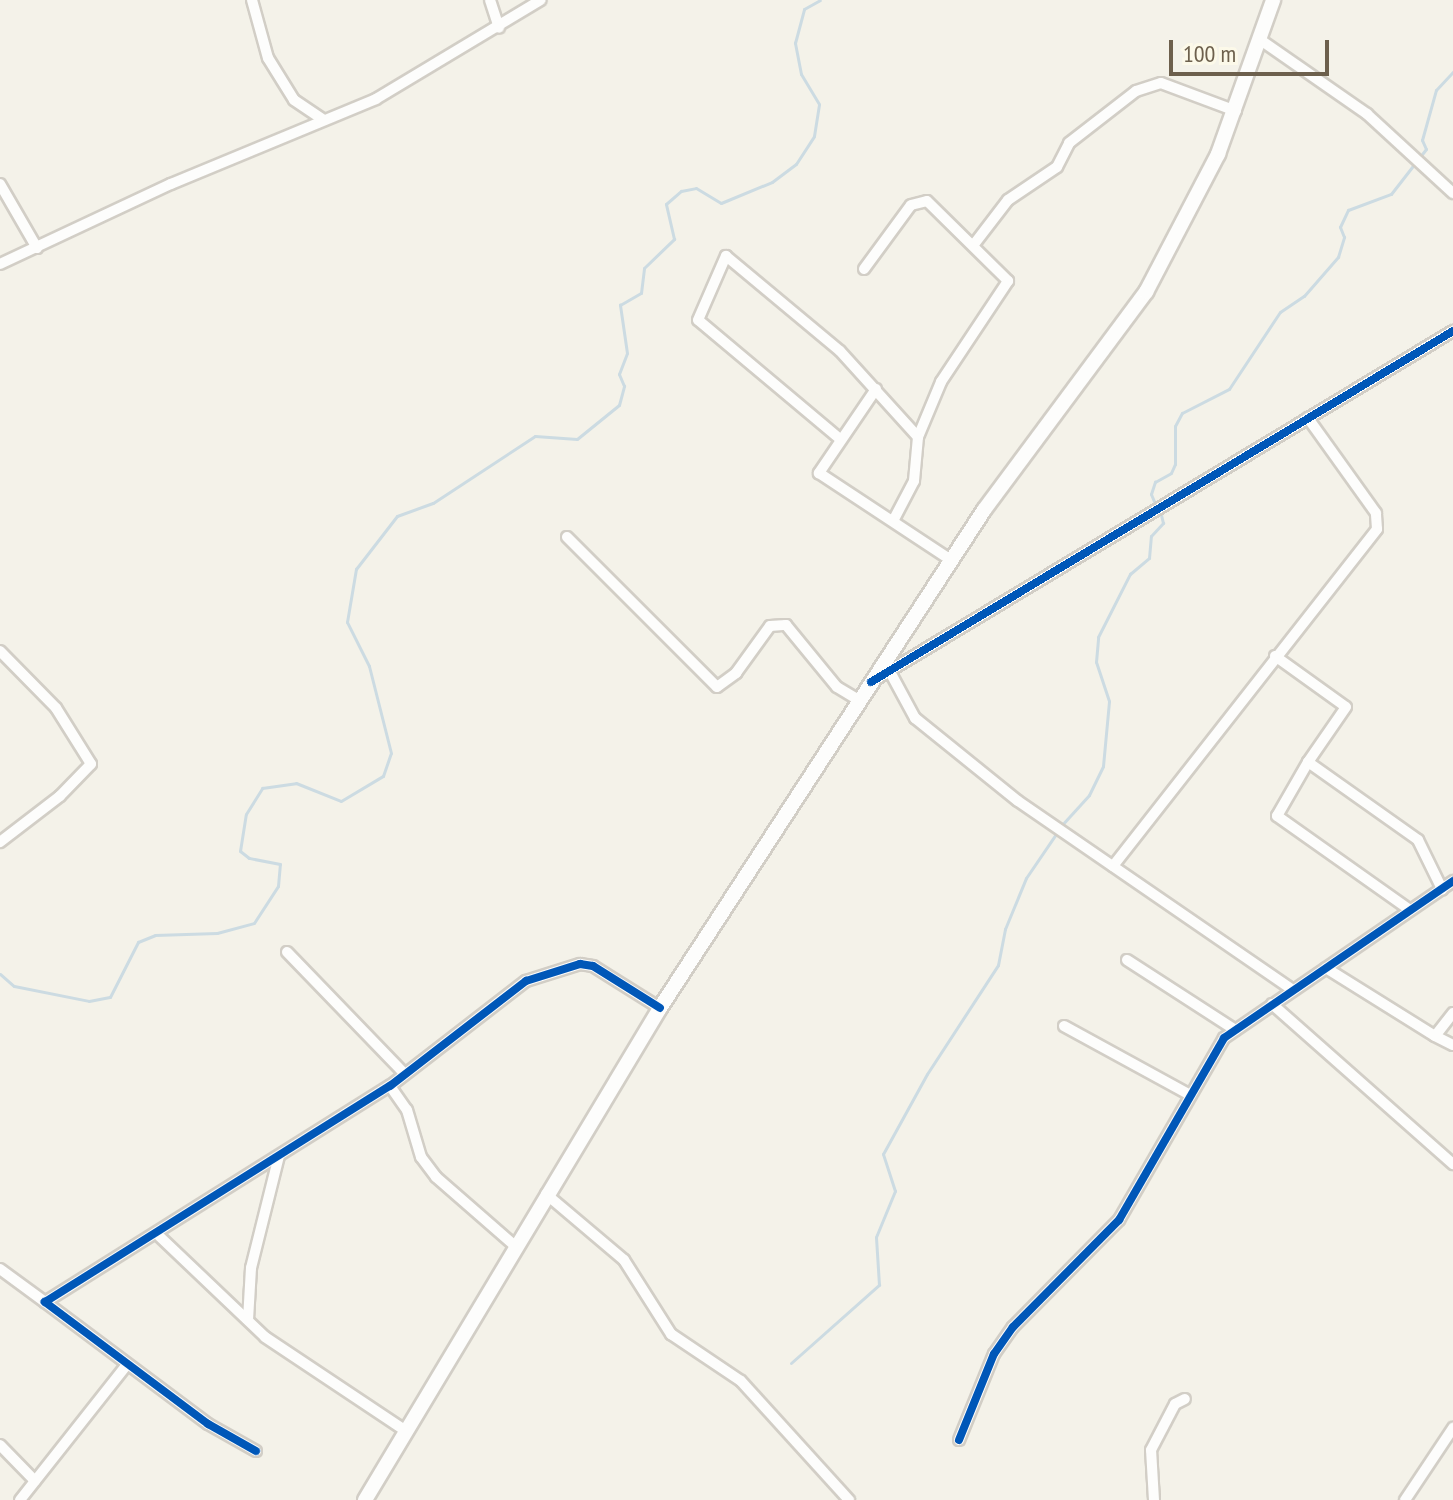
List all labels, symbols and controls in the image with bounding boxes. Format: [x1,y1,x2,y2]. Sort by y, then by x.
scale bar [1173,24,1333,74]
text: 100 m [1183,38,1236,69]

